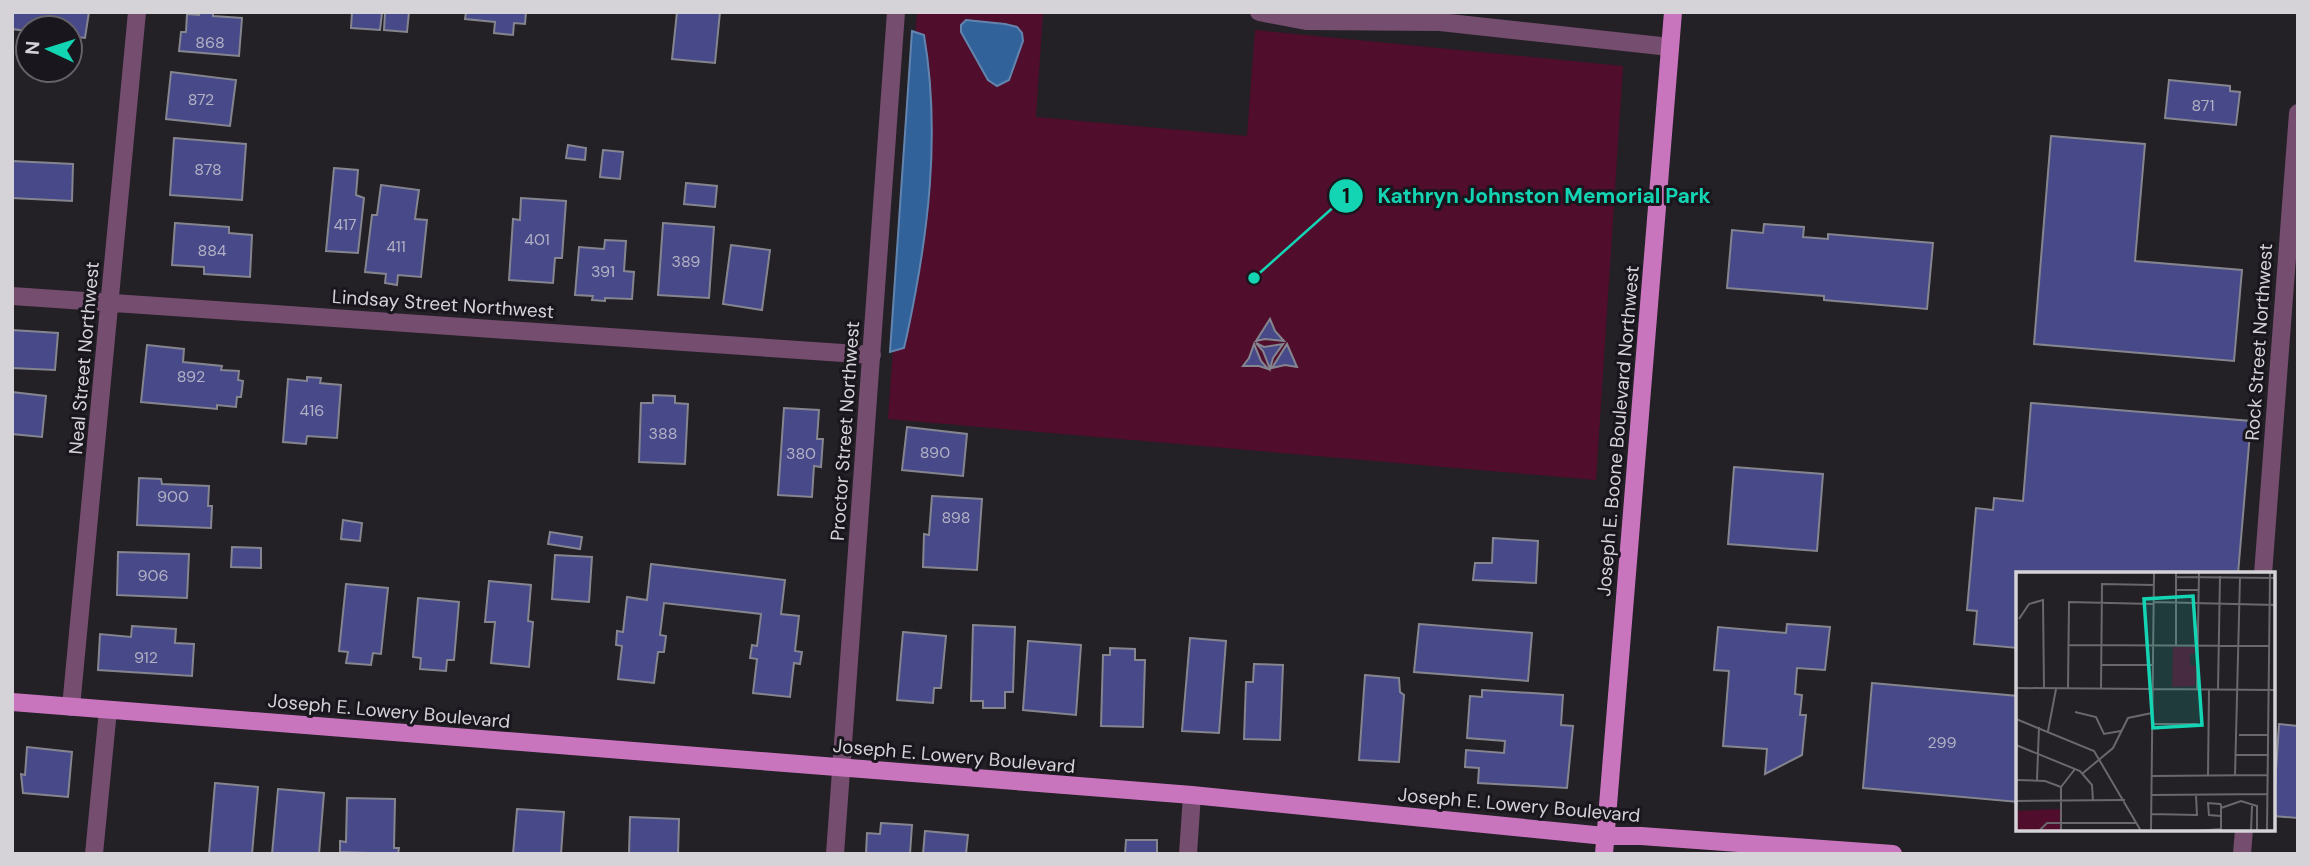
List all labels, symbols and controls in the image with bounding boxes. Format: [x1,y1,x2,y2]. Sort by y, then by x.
north arrow [14,14,84,84]
house number: 868 [195,32,225,53]
text: N [20,40,45,56]
house number: 872 [188,89,214,110]
house number: 871 [2192,95,2214,116]
house number: 878 [194,159,222,180]
callout: Kathryn Johnston Memorial Park [1329,175,1725,217]
text: 1 [1342,182,1350,210]
text: Kathryn Johnston Memorial Park [1377,182,1711,210]
house number: 417 [333,214,357,235]
house number: 401 [524,229,550,250]
house number: 411 [386,236,406,257]
house number: 884 [197,240,227,261]
street label: Rock Street Northwest [2240,243,2278,441]
house number: 389 [672,251,700,272]
street label: Neal Street Northwest [63,260,105,456]
house number: 391 [591,261,615,282]
street label: Joseph E. Boone Boulevard Northwest [1591,264,1645,598]
street label: Lindsay Street Northwest [331,284,555,324]
street label: Proctor Street Northwest [825,320,865,542]
house number: 892 [177,366,205,387]
house number: 416 [300,400,324,421]
house number: 388 [649,423,677,444]
house number: 890 [920,442,950,463]
house number: 380 [786,443,816,464]
house number: 900 [157,486,189,507]
house number: 898 [942,507,970,528]
house number: 906 [137,565,169,586]
inset map [2016,572,2275,831]
house number: 912 [134,647,158,668]
street label: Joseph E. Lowery Boulevard [267,688,511,734]
house number: 299 [1927,732,1957,753]
street label: Joseph E. Lowery Boulevard [832,733,1076,779]
street label: Joseph E. Lowery Boulevard [1397,782,1641,828]

